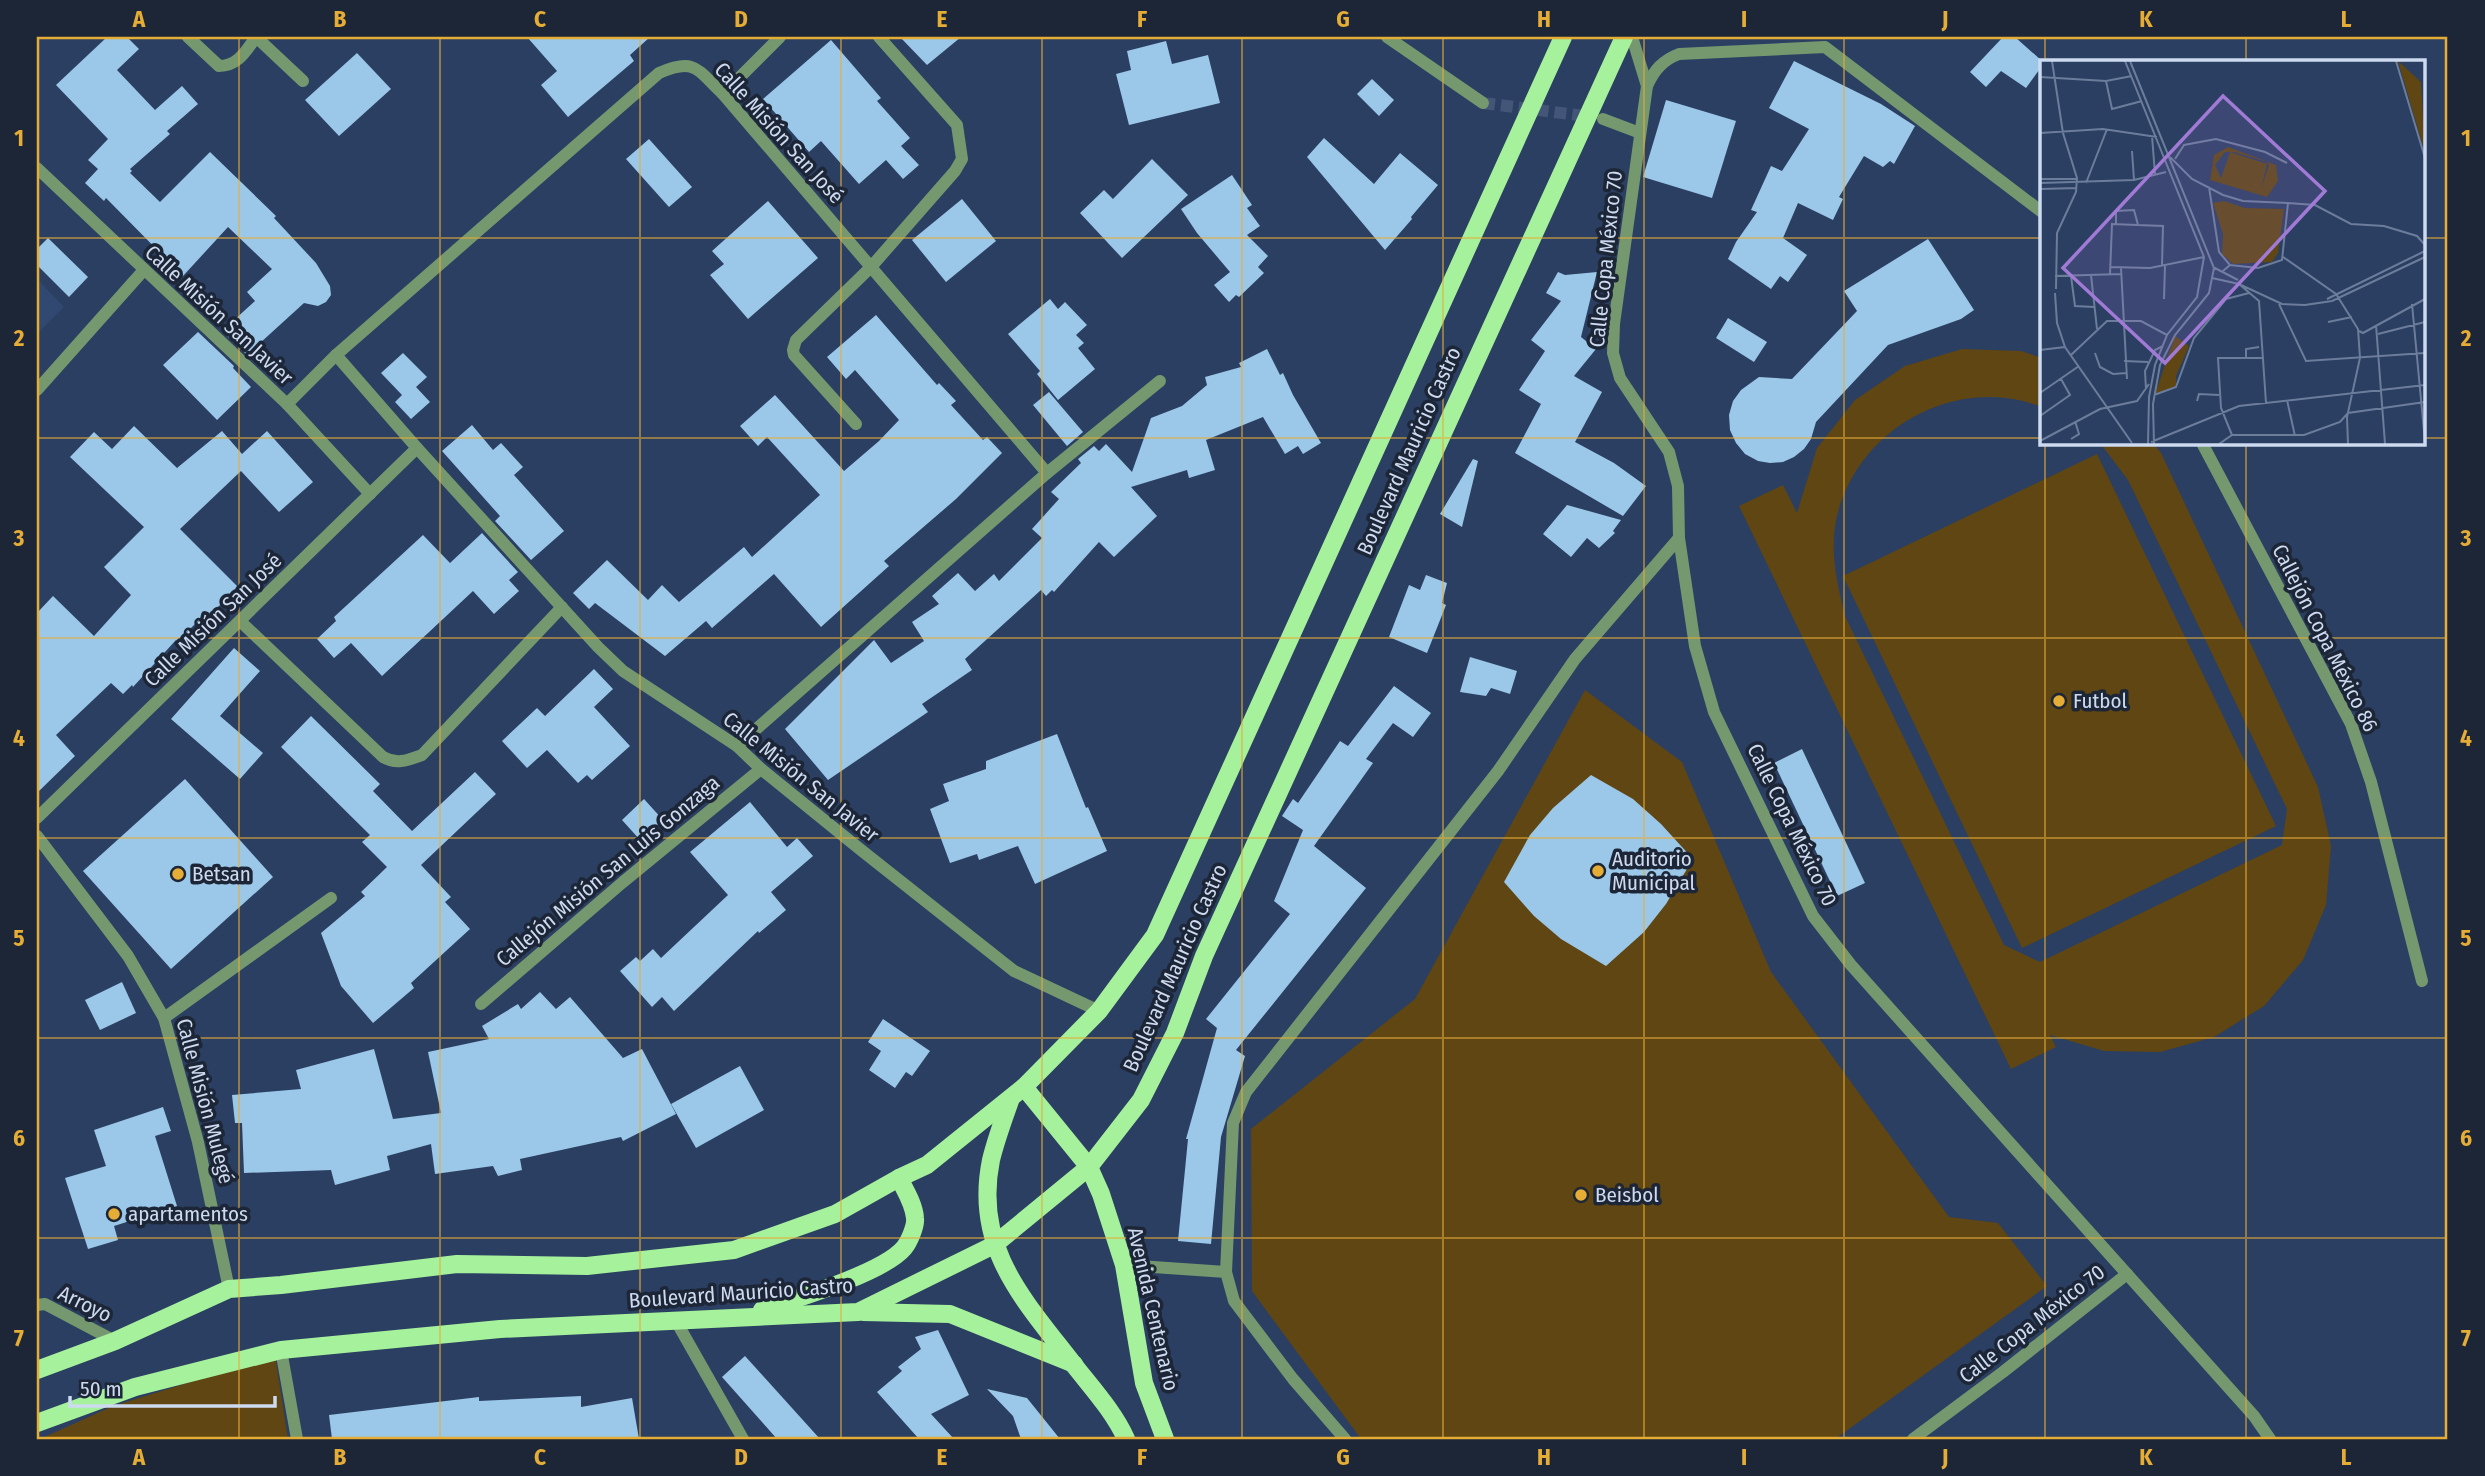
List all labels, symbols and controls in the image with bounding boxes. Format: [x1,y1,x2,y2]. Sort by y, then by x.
text: A [132,5,146,33]
text: B [334,5,347,33]
text: C [534,5,546,33]
text: D [734,5,748,33]
text: E [937,5,948,33]
text: F [1137,5,1147,33]
text: G [1336,5,1350,33]
text: H [1537,5,1551,33]
text: I [1741,5,1747,33]
text: J [1941,5,1948,33]
text: K [2139,5,2153,33]
text: L [2341,5,2352,33]
street label: Calle Misión San José [709,57,849,209]
inset map [2040,60,2426,444]
text: 1 [14,124,24,152]
text: 1 [2461,124,2471,152]
street label: Calle Copa México 70 [1584,169,1628,349]
street label: Calle Misión San Javier [140,240,299,391]
text: 2 [13,324,25,352]
text: 2 [2460,324,2472,352]
street label: Boulevard Mauricio Castro [1351,343,1467,559]
text: 3 [13,524,25,552]
text: 3 [2460,524,2472,552]
street label: Callejón Copa México 86 [2266,540,2384,736]
street label: Calle Misión San José [139,548,287,692]
place label: Futbol [2073,688,2127,714]
marker: Futbol [2051,693,2067,709]
street label: Calle Misión San Javier [718,706,885,848]
text: 4 [13,724,25,752]
text: 4 [2460,724,2472,752]
street label: Calle Copa México 70 [1741,739,1843,911]
street label: Callejón Misión San Luis Gonzaga [491,770,725,972]
place label: Auditorio Municipal [1612,846,1696,896]
street label: Boulevard Mauricio Castro [1117,860,1233,1076]
place label: Betsan [192,861,251,887]
marker: Auditorio Municipal [1590,863,1606,879]
marker: Betsan [170,866,186,882]
text: 5 [13,924,25,952]
text: 5 [2460,924,2472,952]
street label: Calle Misión Mulegé [170,1016,240,1186]
text: 6 [13,1124,25,1152]
text: 6 [2460,1124,2472,1152]
place label: Beisbol [1595,1182,1659,1208]
marker: Beisbol [1573,1187,1589,1203]
place label: apartamentos [128,1201,248,1227]
marker: apartamentos [106,1206,122,1222]
street label: Avenida Centenario [1122,1225,1184,1393]
street label: Calle Copa México 70 [1954,1259,2110,1389]
street label: Boulevard Mauricio Castro [628,1272,854,1314]
street label: Arroyo [54,1280,116,1328]
text: 7 [14,1324,24,1352]
text: 7 [2461,1324,2471,1352]
scale bar [70,1364,275,1408]
text: 50 m [80,1376,122,1402]
text: A [132,1443,146,1471]
text: B [334,1443,347,1471]
text: C [534,1443,546,1471]
text: D [734,1443,748,1471]
text: E [937,1443,948,1471]
text: F [1137,1443,1147,1471]
text: G [1336,1443,1350,1471]
text: H [1537,1443,1551,1471]
text: I [1741,1443,1747,1471]
text: J [1941,1443,1948,1471]
text: K [2139,1443,2153,1471]
text: L [2341,1443,2352,1471]

